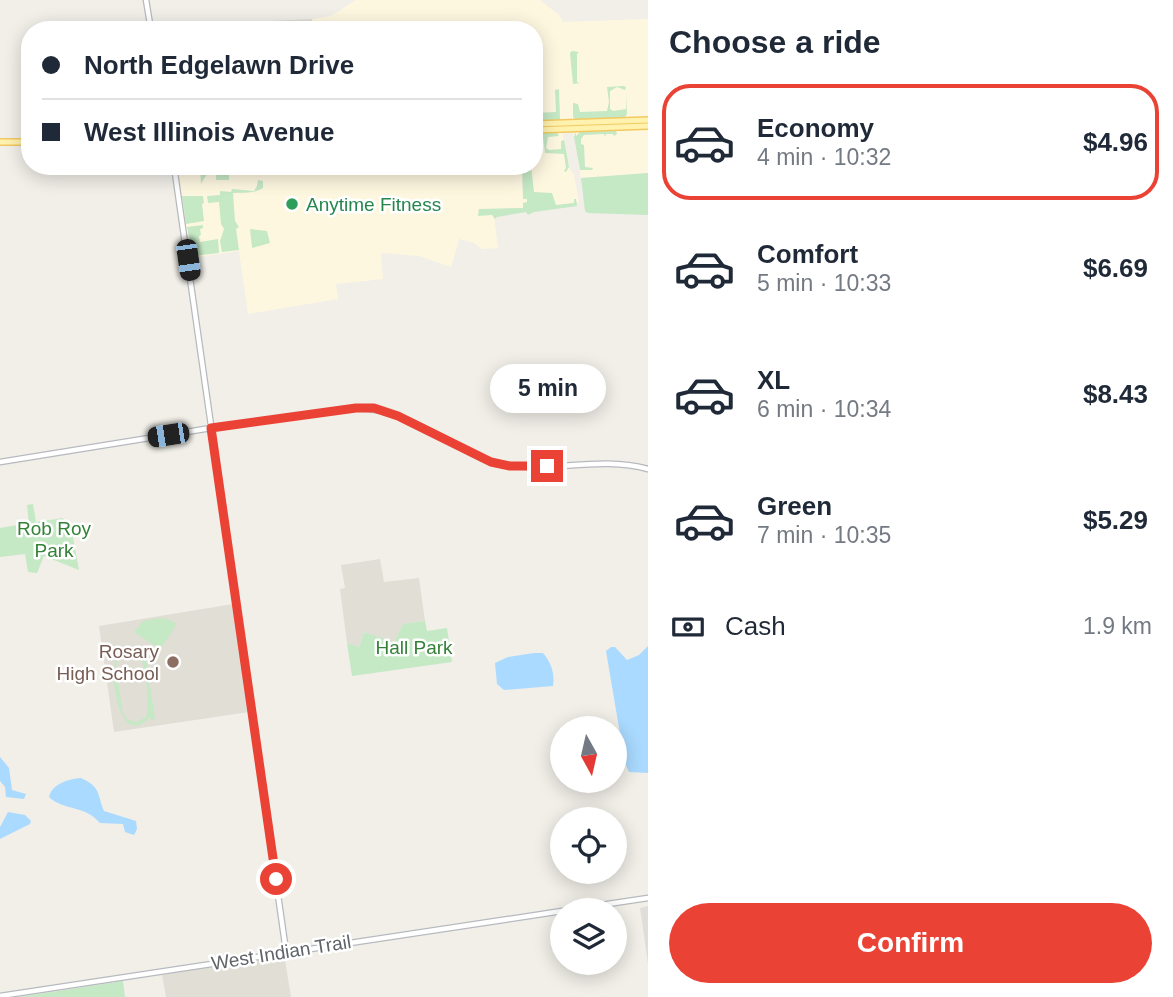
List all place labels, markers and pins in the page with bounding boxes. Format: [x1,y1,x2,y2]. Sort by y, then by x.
place label: Anytime Fitness [306,194,441,215]
marker: Anytime Fitness [284,196,300,212]
place label: Rosary High School [57,641,159,684]
marker: Rosary High School [165,654,181,670]

